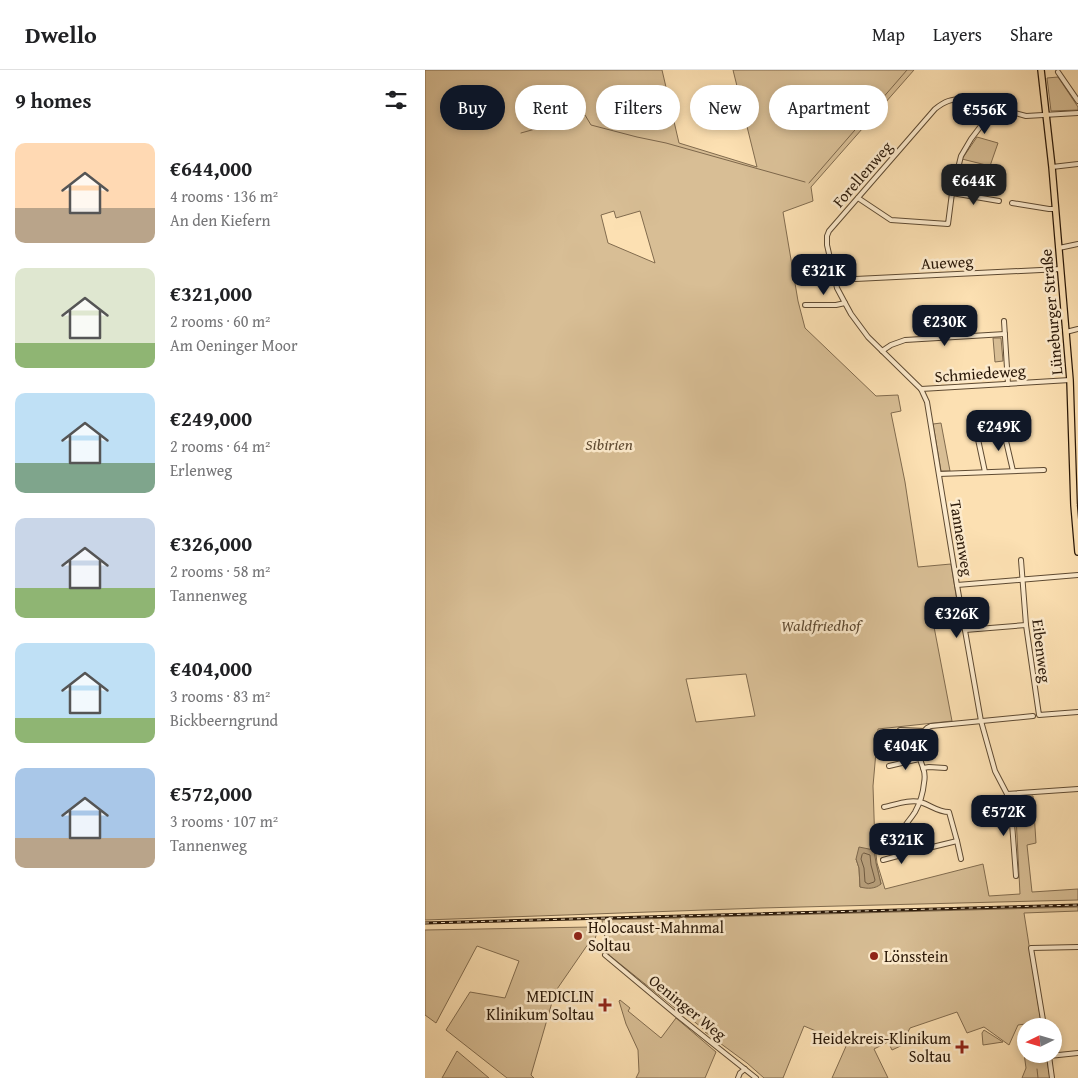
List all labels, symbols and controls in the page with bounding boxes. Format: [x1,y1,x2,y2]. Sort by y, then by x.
text: Dwello [25,17,97,52]
text: Map [872,21,905,48]
text: Layers [933,21,982,48]
text: Share [1010,21,1053,48]
text: 9 homes [15,85,91,116]
chip: Buy [440,85,505,130]
chip: Rent [515,85,586,130]
chip: Filters [596,85,680,130]
chip: New [690,85,759,130]
chip: Apartment [769,85,888,130]
icon: filters [382,86,410,114]
pin: €556K [950,92,1020,135]
text: €556K [963,97,1007,121]
street label: Forellenweg [826,135,898,213]
text: €644,000 [170,153,252,184]
icon: home [55,163,115,223]
pin: €644K [939,164,1009,206]
text: €644K [952,168,996,192]
text: 4 rooms · 136 m² [170,184,278,208]
text: An den Kiefern [170,208,270,232]
street label: Lüneburger Straße [1034,248,1068,376]
street label: Aueweg [920,249,974,275]
pin: €321K [789,254,859,296]
text: €321K [802,258,846,282]
text: €321,000 [170,278,252,309]
icon: home [55,288,115,348]
pin: €230K [910,304,980,347]
text: 2 rooms · 60 m² [170,309,270,333]
text: €230K [923,309,967,333]
text: Am Oeninger Moor [170,333,298,357]
street label: Schmiedeweg [934,358,1026,388]
text: €249,000 [170,403,252,434]
pin: €249K [964,410,1034,452]
icon: home [55,413,115,473]
text: €249K [977,414,1021,438]
park label: Sibirien [585,432,633,456]
text: 2 rooms · 64 m² [170,434,270,458]
text: Erlenweg [170,458,232,482]
street label: Tannenweg [944,498,980,578]
text: €326,000 [170,528,252,559]
icon: home [55,538,115,598]
text: 2 rooms · 58 m² [170,559,270,583]
text: Tannenweg [170,583,247,607]
pin: €326K [922,596,992,639]
text: €326K [935,601,979,625]
park label: Waldfriedhof [781,613,864,637]
street label: Eibenweg [1026,618,1058,684]
text: €404,000 [170,653,252,684]
icon: home [55,663,115,723]
text: 3 rooms · 83 m² [170,684,270,708]
text: Bickbeerngrund [170,708,278,732]
pin: €404K [871,728,941,771]
text: €404K [884,733,928,757]
text: €572,000 [170,778,252,809]
icon: home [55,788,115,848]
pin: €572K [969,794,1039,837]
text: €572K [982,799,1026,823]
text: 3 rooms · 107 m² [170,809,278,833]
pin: €321K [867,822,937,865]
text: €321K [880,827,924,851]
text: Tannenweg [170,833,247,857]
place label: Holocaust-Mahnmal Soltau [588,915,725,957]
marker: Holocaust-Mahnmal Soltau [572,930,584,942]
place label: Lönsstein [884,944,948,968]
marker: Lönsstein [868,950,880,962]
street label: Oeninger Weg [644,968,732,1046]
place label: MEDICLIN Klinikum Soltau [486,984,595,1026]
marker: MEDICLIN Klinikum Soltau [598,998,612,1012]
north arrow [1017,1018,1063,1062]
map controls [1017,1018,1062,1063]
place label: Heidekreis-Klinikum Soltau [812,1026,951,1068]
marker: Heidekreis-Klinikum Soltau [955,1040,969,1054]

